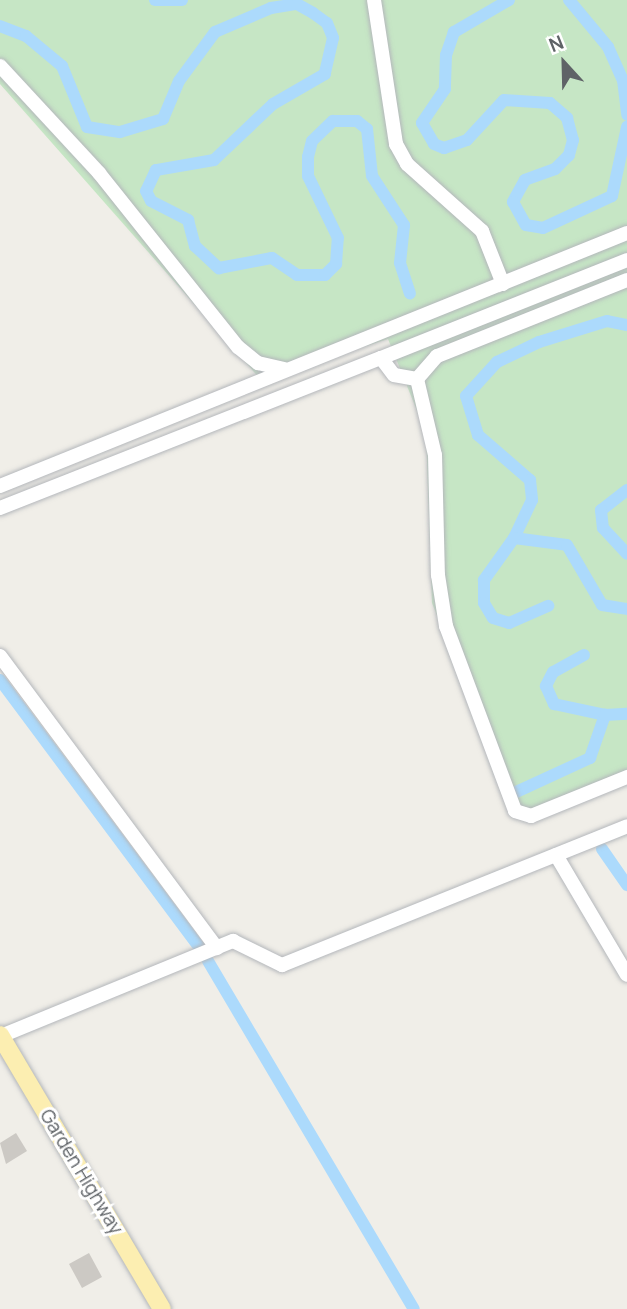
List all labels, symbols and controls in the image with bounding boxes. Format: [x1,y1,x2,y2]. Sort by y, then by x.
north arrow [529,28,599,98]
text: N [545,29,567,58]
street label: Garden Highway [35,1105,127,1239]

